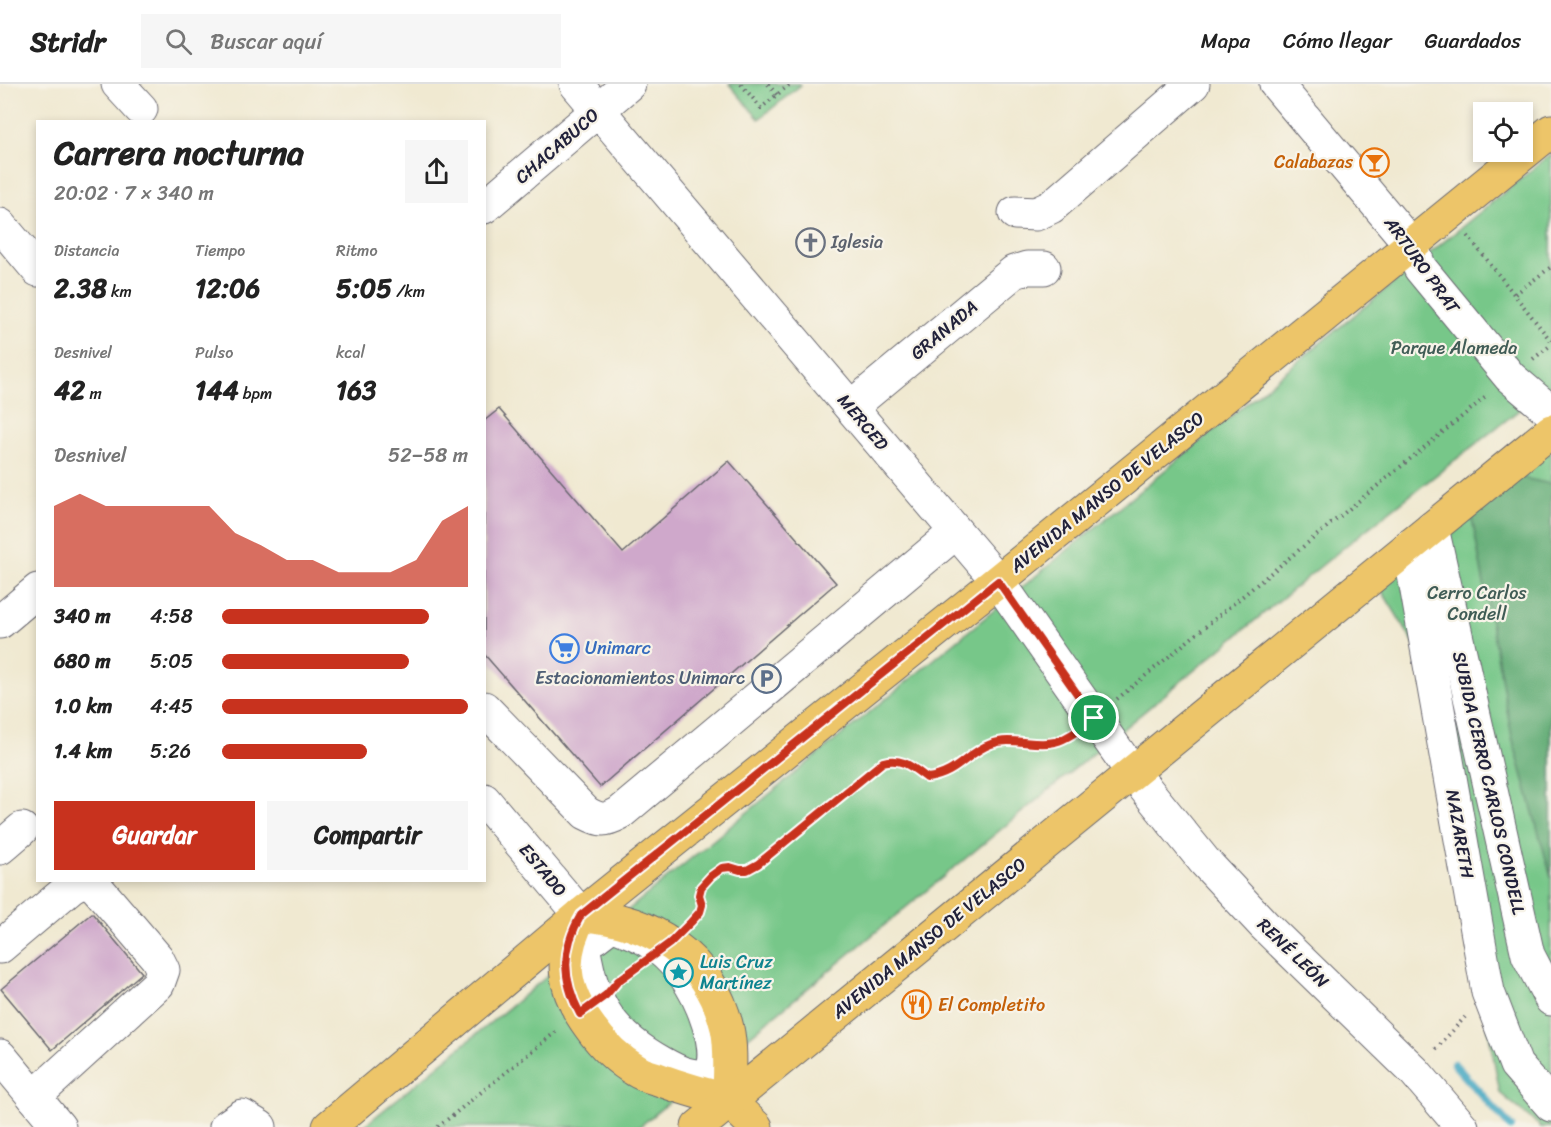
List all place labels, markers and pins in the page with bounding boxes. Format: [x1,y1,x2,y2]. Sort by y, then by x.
place label: Calabazas [1274,146,1354,178]
bar icon: Calabazas [1358,146,1390,178]
church icon: Iglesia [794,226,826,258]
place label: Iglesia [830,226,883,258]
supermarket icon: Unimarc [548,632,580,664]
place label: Unimarc [585,632,651,664]
place label: Estacionamientos Unimarc [535,662,745,694]
parking icon: Estacionamientos Unimarc [750,662,782,694]
pin [1068,692,1119,743]
place label: Luis Cruz Martínez [700,946,773,999]
place icon: Luis Cruz Martínez [663,956,695,988]
restaurant icon: El Completito [901,989,933,1021]
place label: El Completito [938,989,1045,1021]

